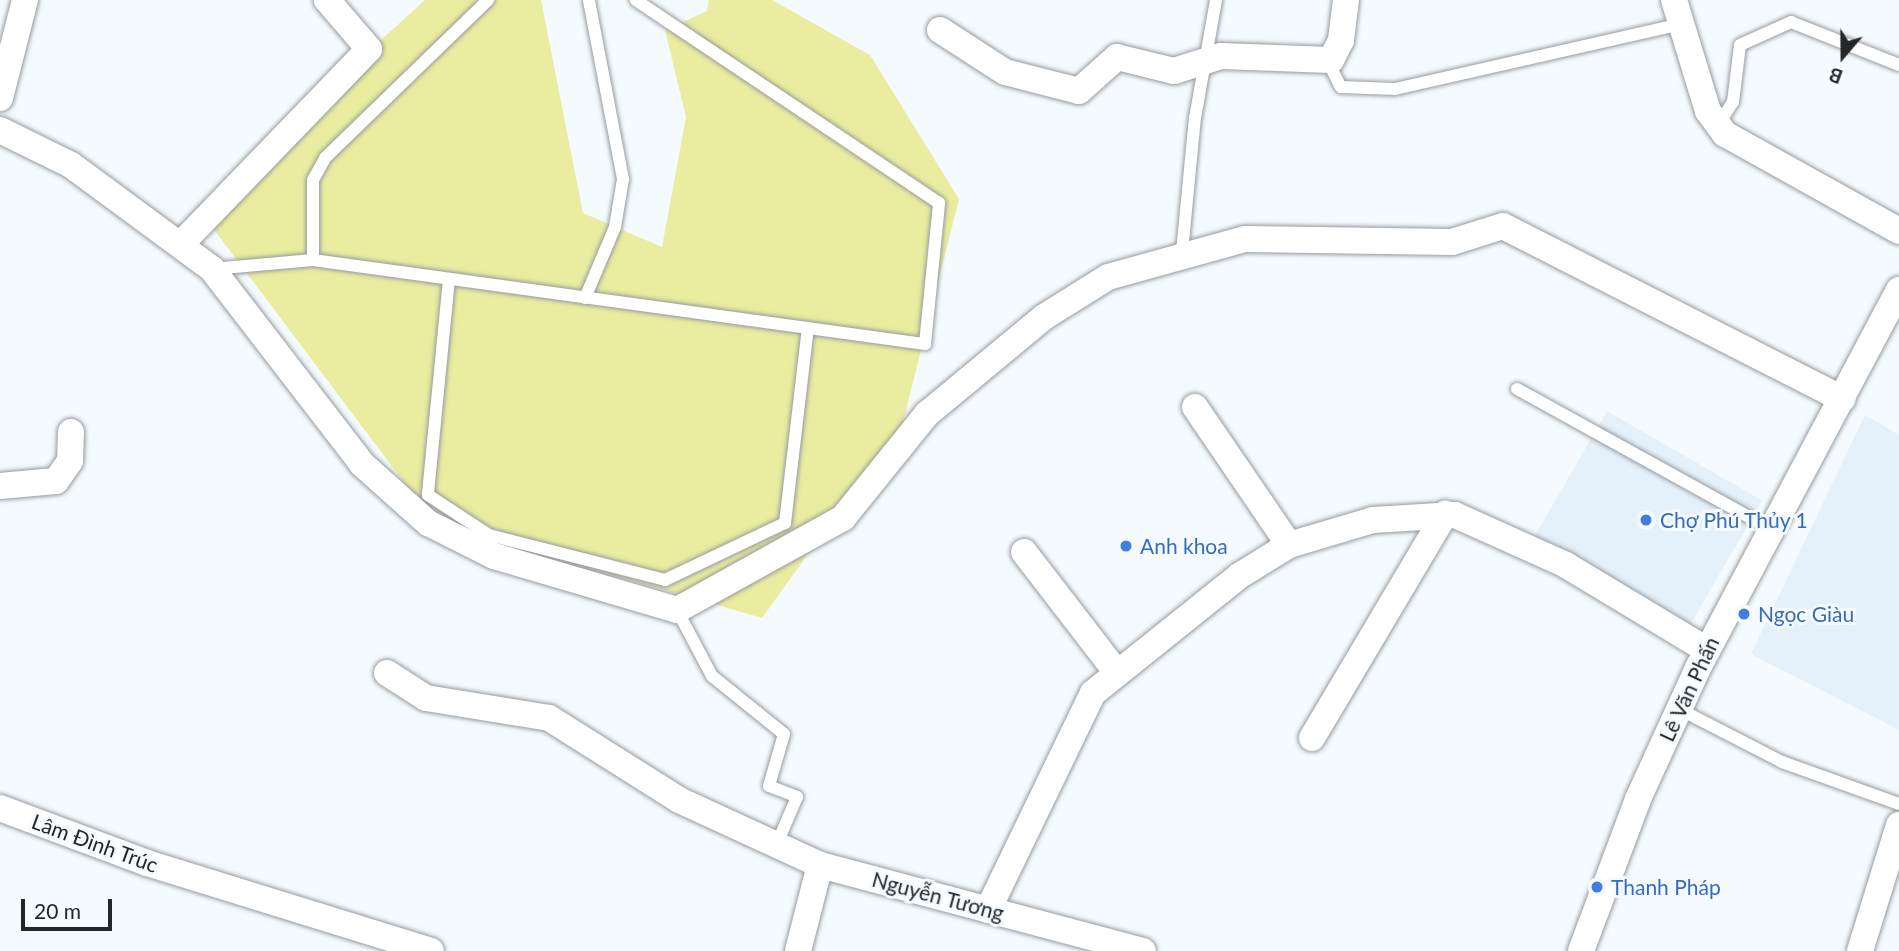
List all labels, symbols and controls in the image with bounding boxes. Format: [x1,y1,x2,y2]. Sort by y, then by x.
north arrow [1808,21,1878,91]
text: B [1826,63,1845,89]
place label: Chợ Phú Thủy 1 [1660,507,1809,533]
marker: Chợ Phú Thủy 1 [1638,512,1654,528]
place label: Anh khoa [1140,533,1228,559]
marker: Anh khoa [1118,538,1134,554]
place label: Ngọc Giàu [1758,601,1854,627]
marker: Ngọc Giàu [1736,606,1752,622]
street label: Lê Văn Phấn [1654,632,1724,746]
street label: Lâm Đình Trúc [28,808,162,878]
street label: Nguyễn Tương [869,866,1007,926]
place label: Thanh Pháp [1611,874,1721,900]
marker: Thanh Pháp [1589,879,1605,895]
scale bar [24,884,116,928]
text: 20 m [34,898,81,923]

